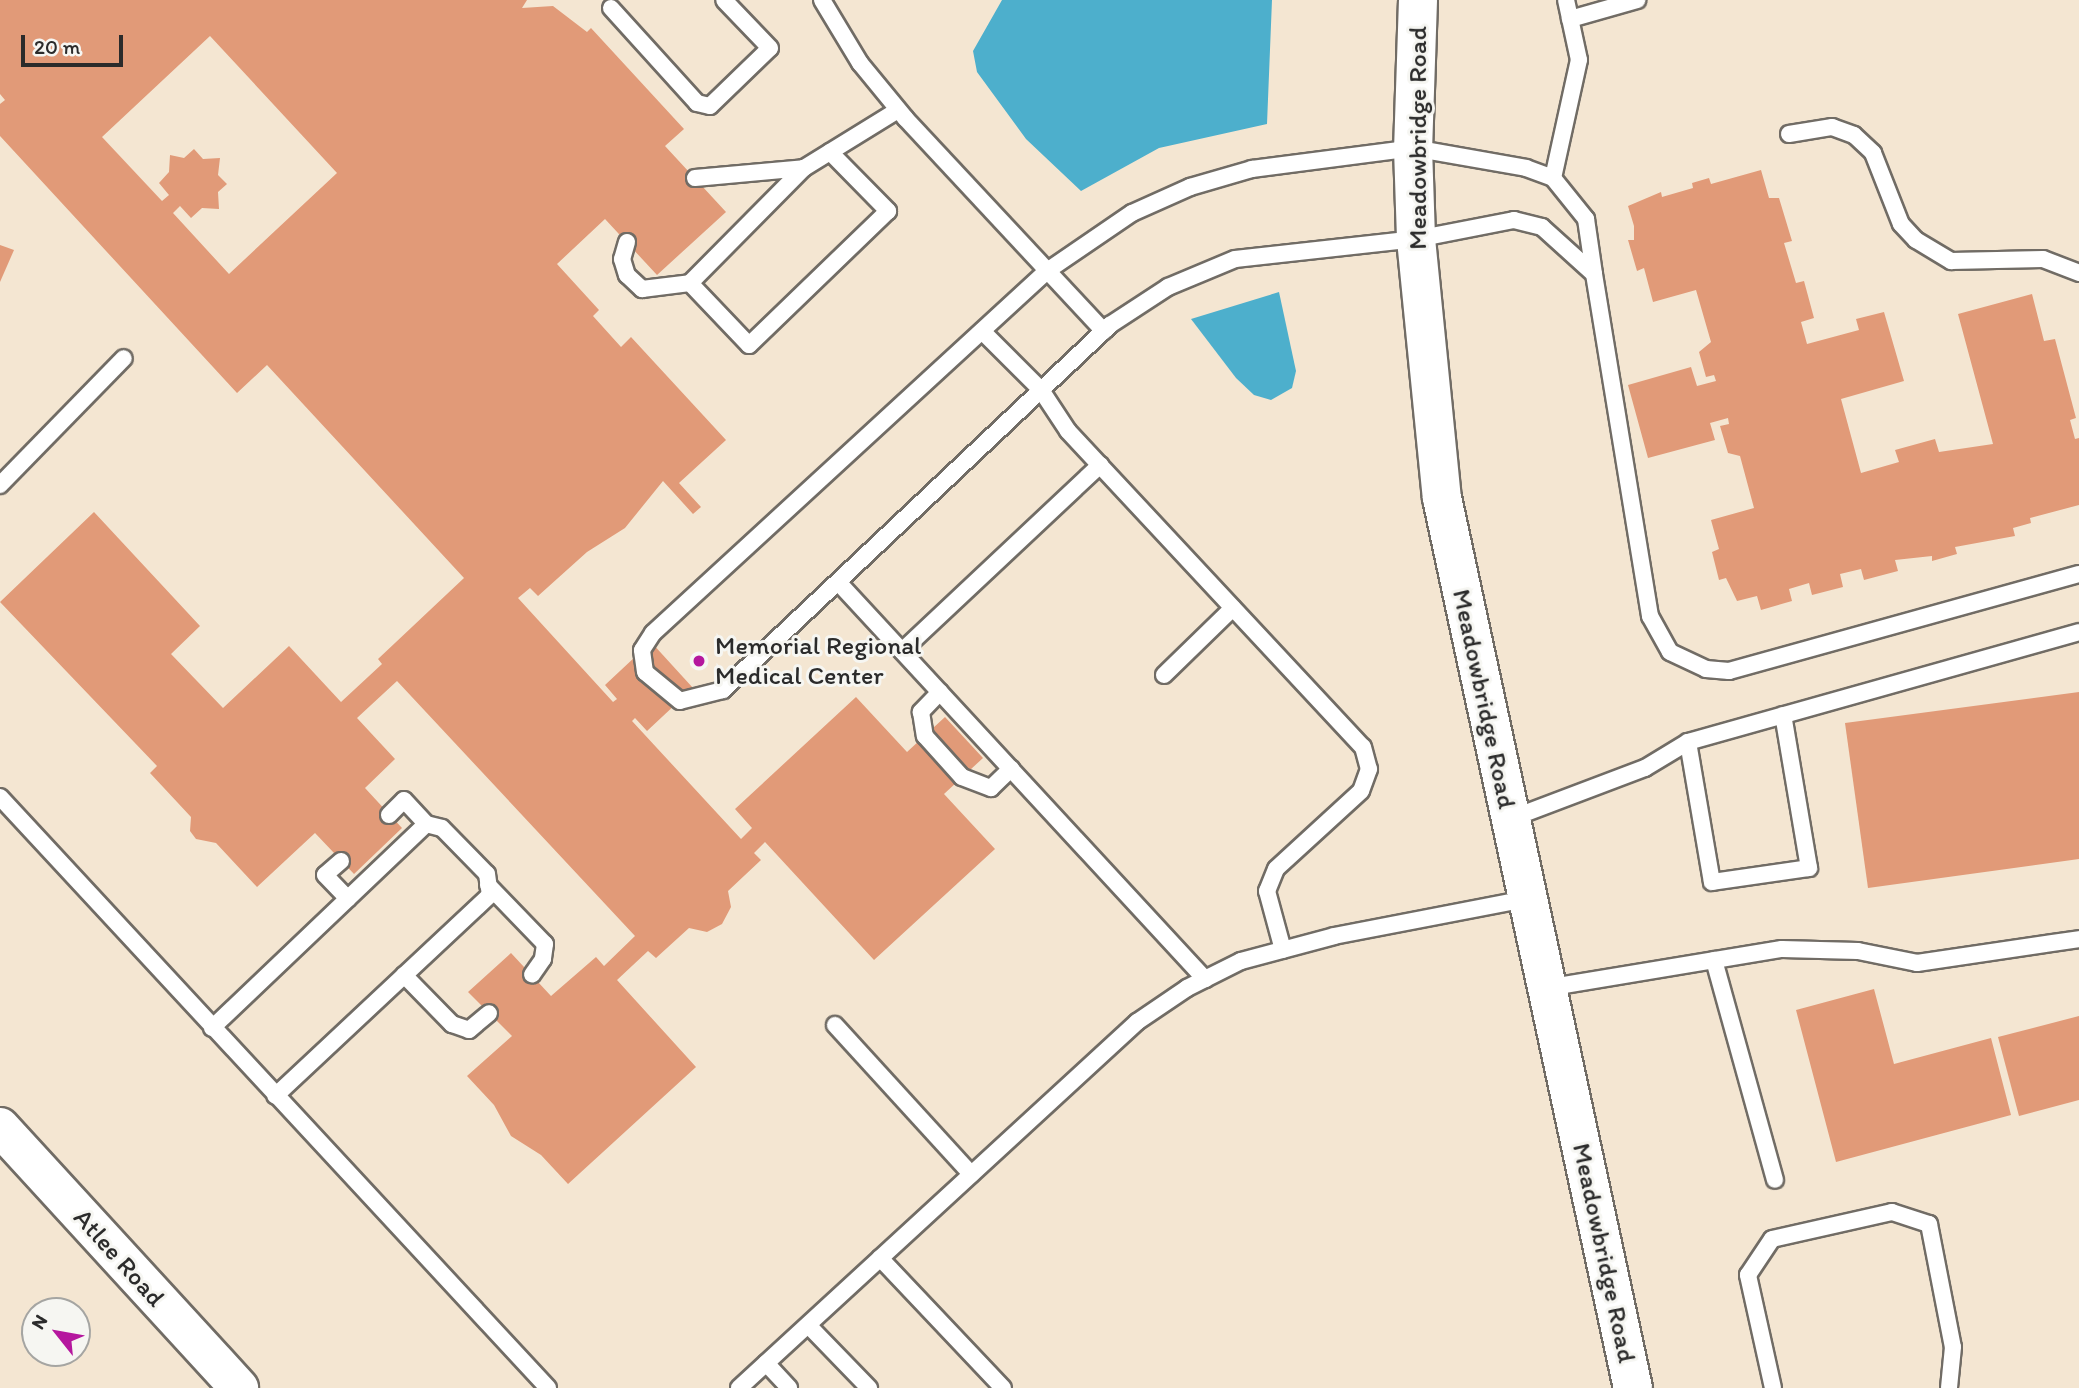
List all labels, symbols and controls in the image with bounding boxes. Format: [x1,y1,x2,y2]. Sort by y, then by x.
scale bar [24,21,126,65]
street label: Meadowbridge Road [1402,27,1434,249]
text: 20 m [34,34,80,59]
street label: Meadowbridge Road [1446,587,1522,811]
place label: Memorial Regional Medical Center [715,630,922,692]
marker: Memorial Regional Medical Center [689,651,709,671]
street label: Meadowbridge Road [1566,1141,1642,1365]
street label: Atlee Road [67,1203,171,1313]
north arrow [21,1297,91,1367]
text: N [26,1311,52,1333]

